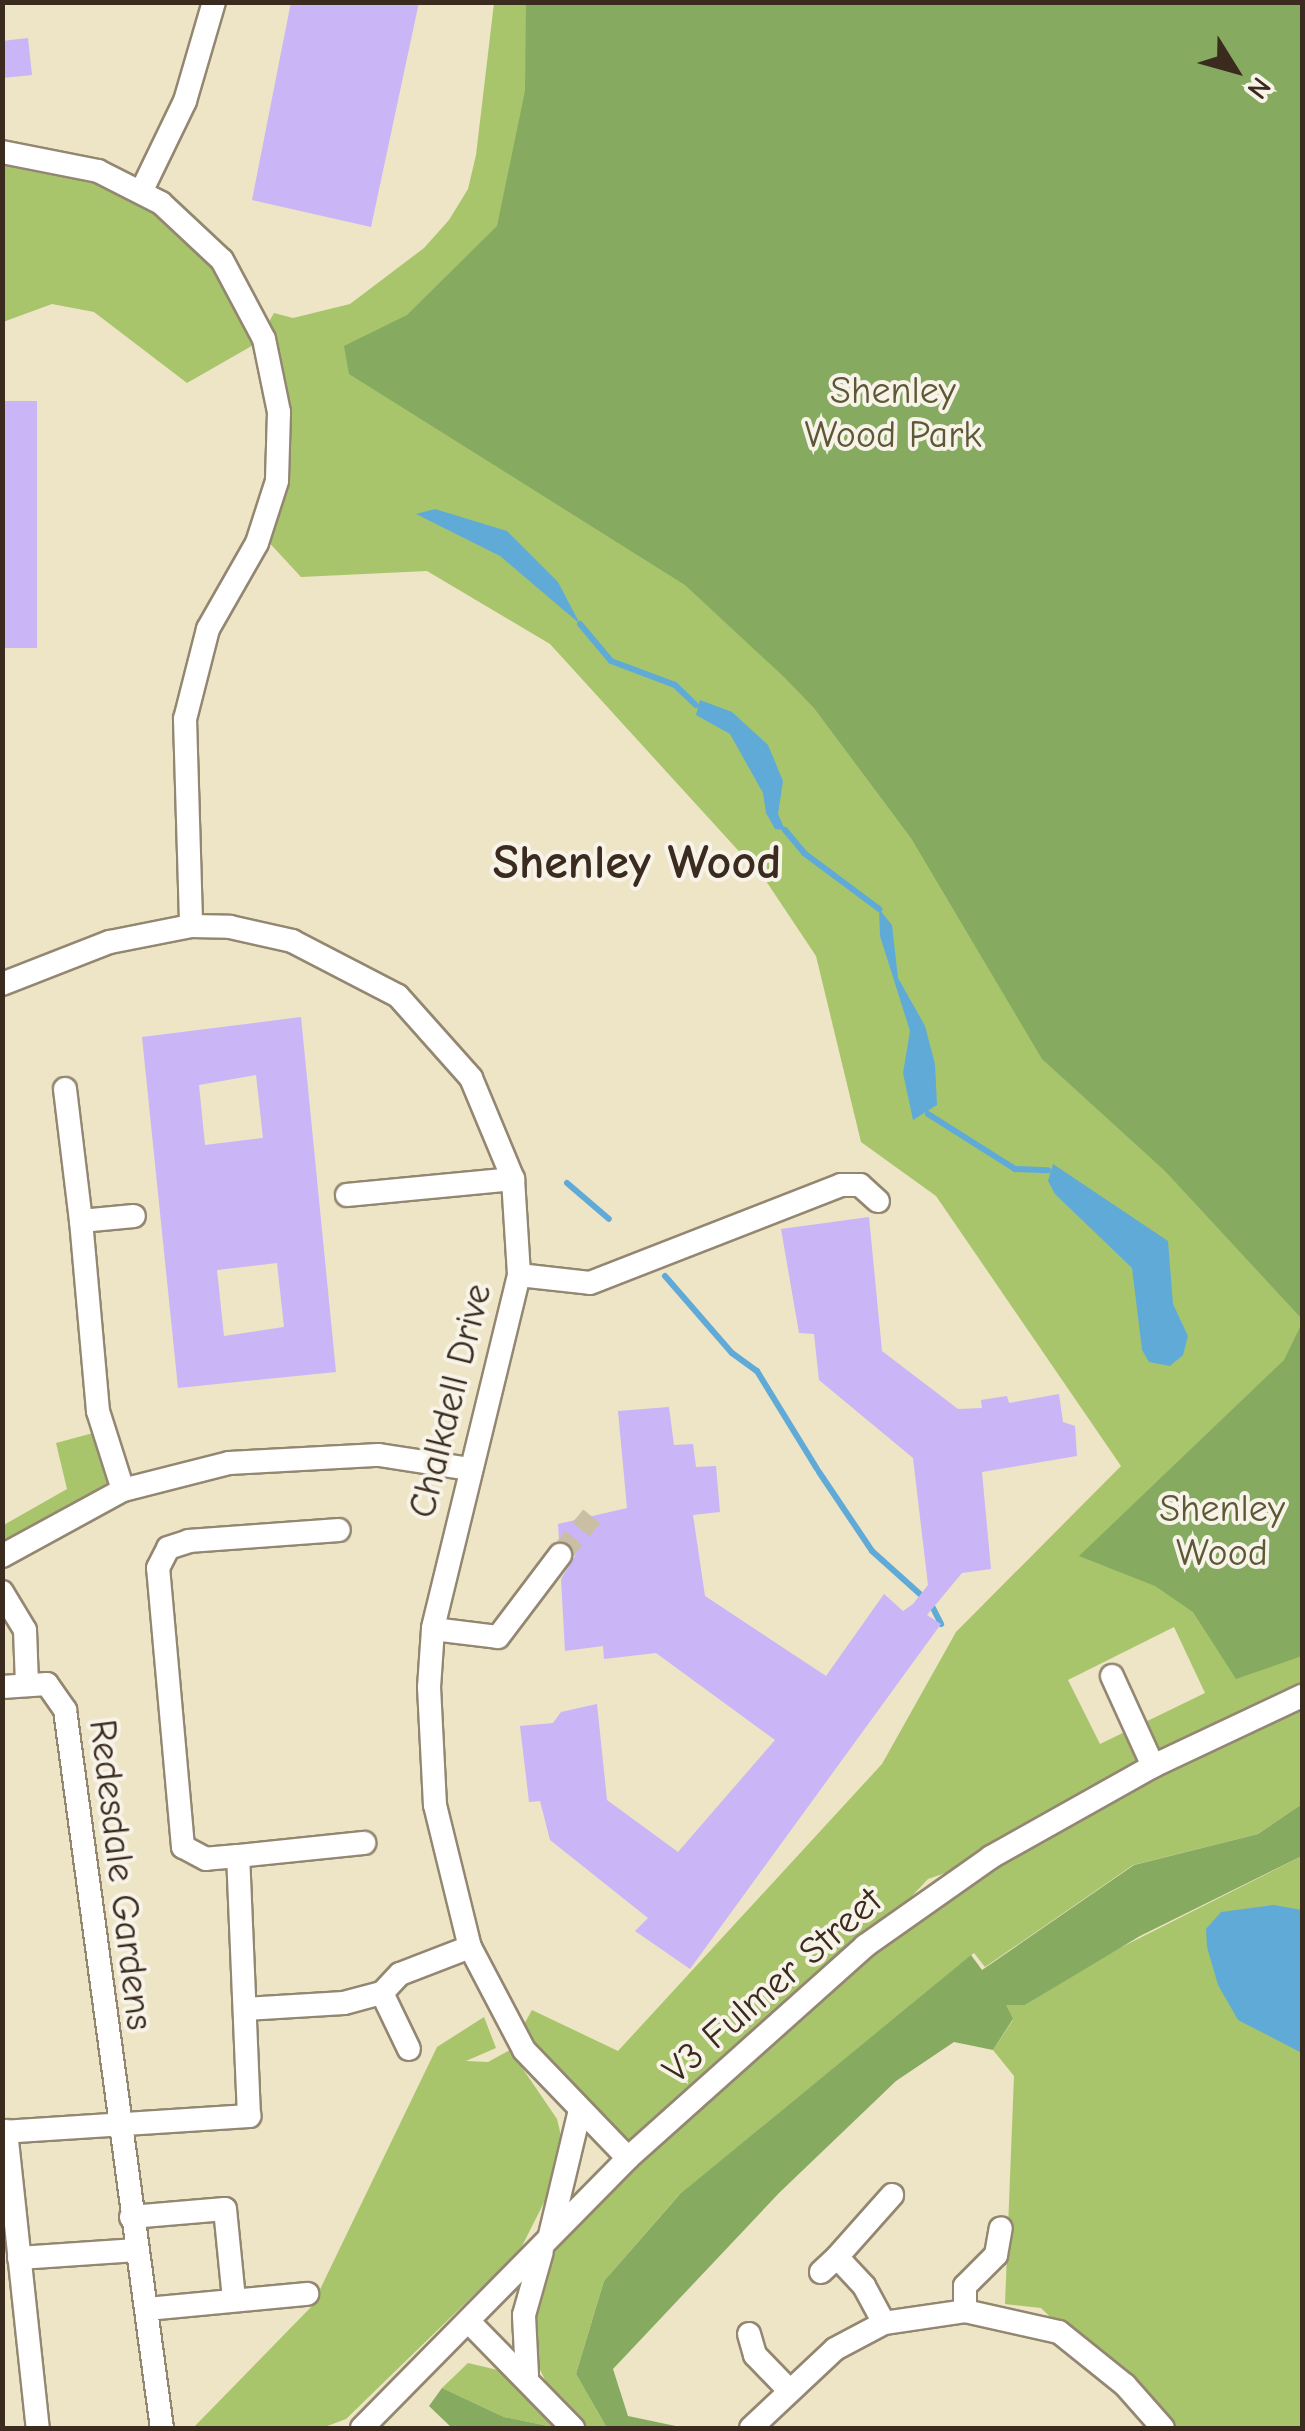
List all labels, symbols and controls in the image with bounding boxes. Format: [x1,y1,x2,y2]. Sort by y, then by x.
north arrow [1185,20,1285,120]
text: N [1241,71,1277,105]
park label: Shenley Wood Park [804,369,982,458]
district label: Shenley Wood [493,834,781,892]
street label: Chalkdell Drive [400,1279,502,1523]
park label: Shenley Wood [1159,1487,1285,1576]
street label: Redesdale Gardens [78,1717,162,2033]
street label: V3 Fulmer Street [654,1878,892,2094]

